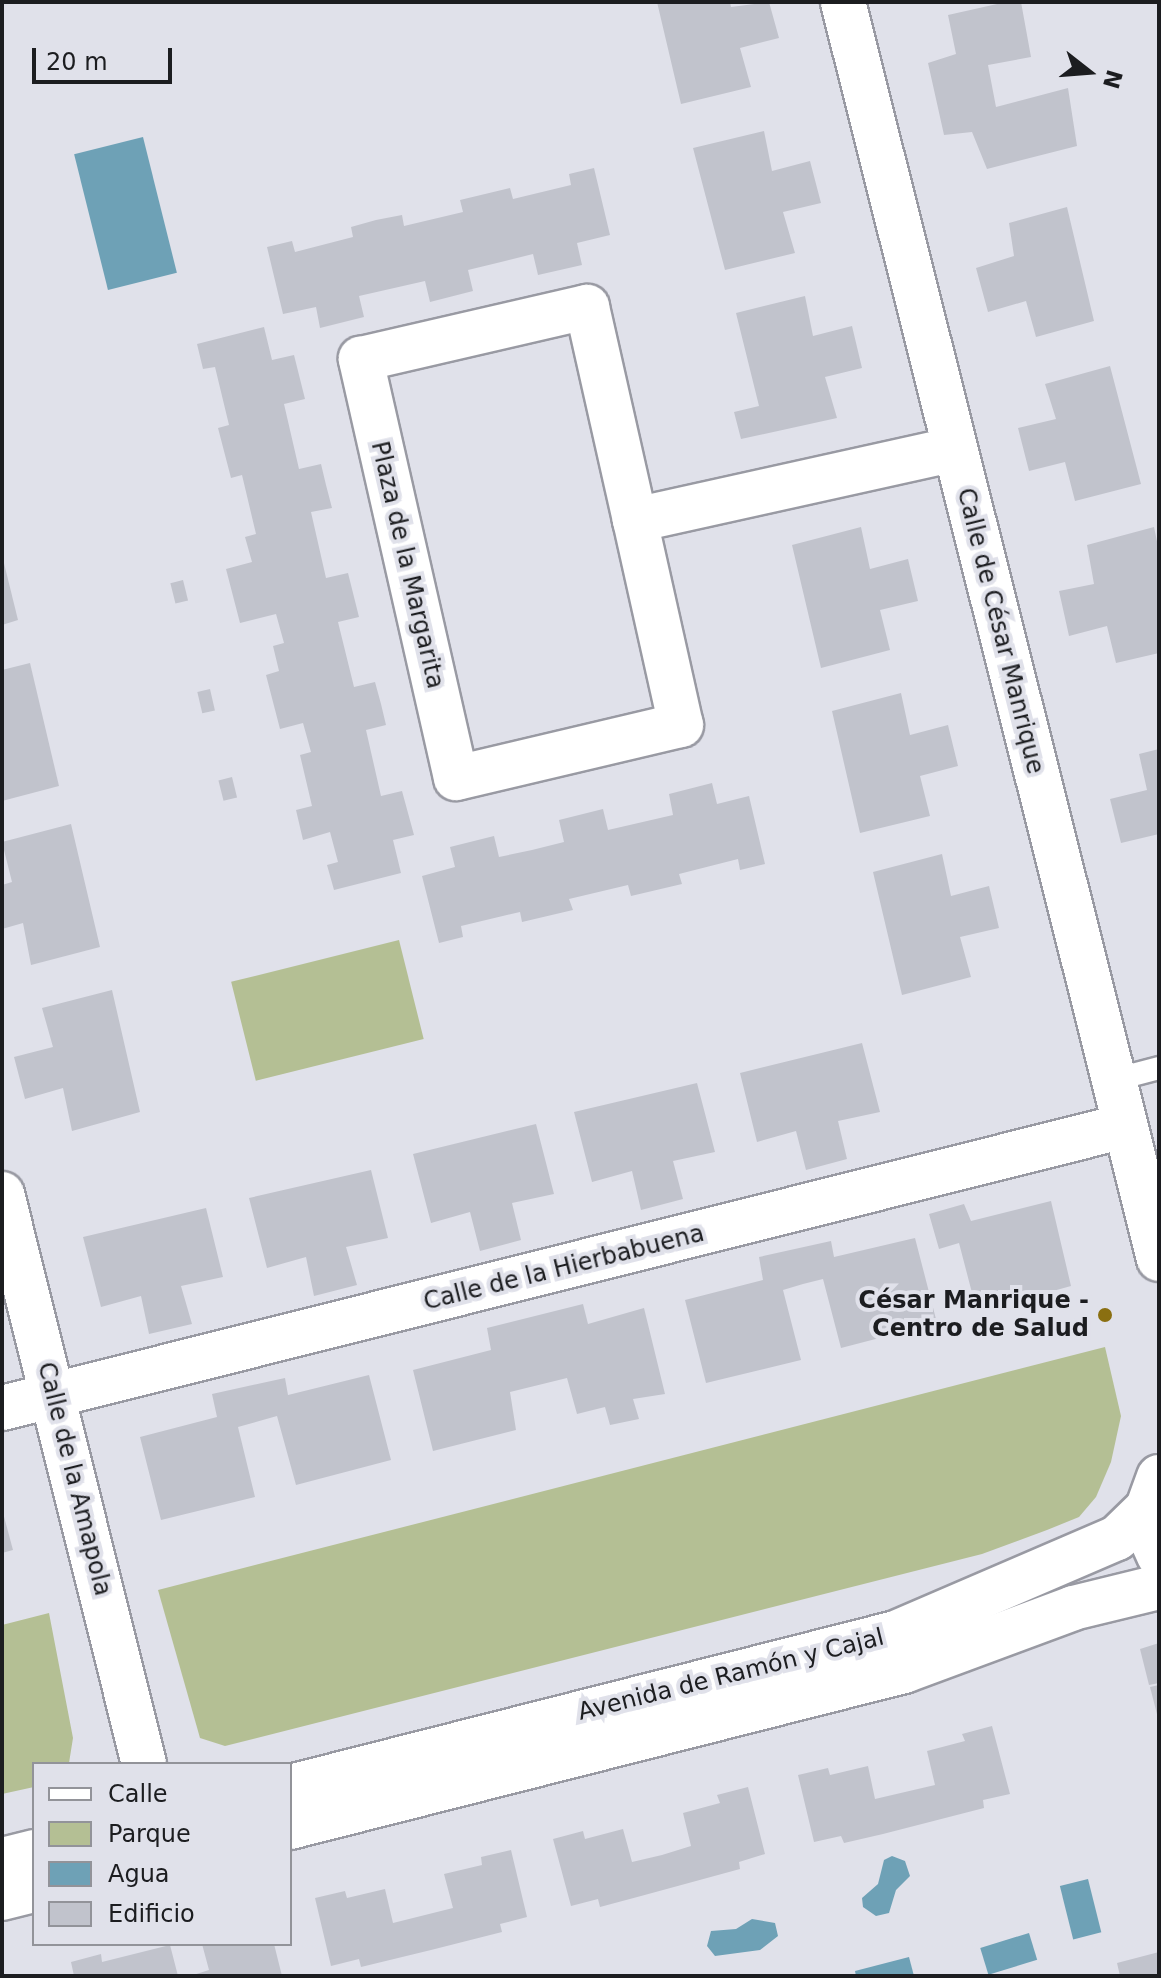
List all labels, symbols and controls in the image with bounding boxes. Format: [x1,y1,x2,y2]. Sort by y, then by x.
scale bar [36,32,176,82]
north arrow [1049,32,1129,112]
text: 20 m [46,48,108,76]
text: N [1098,67,1127,92]
street label: Plaza de la Margarita [365,439,449,691]
street label: Calle de César Manrique [951,485,1049,777]
street label: Calle de la Hierbabuena [421,1219,707,1317]
place label: César Manrique - Centro de Salud [858,1287,1089,1343]
marker: César Manrique - Centro de Salud [1096,1306,1114,1324]
street label: Calle de la Amapola [31,1359,117,1599]
street label: Avenida de Ramón y Cajal [575,1623,887,1727]
legend [32,1762,292,1946]
text: Calle [108,1780,168,1808]
text: Parque [108,1820,191,1848]
text: Agua [108,1860,170,1888]
text: Edificio [108,1900,195,1928]

